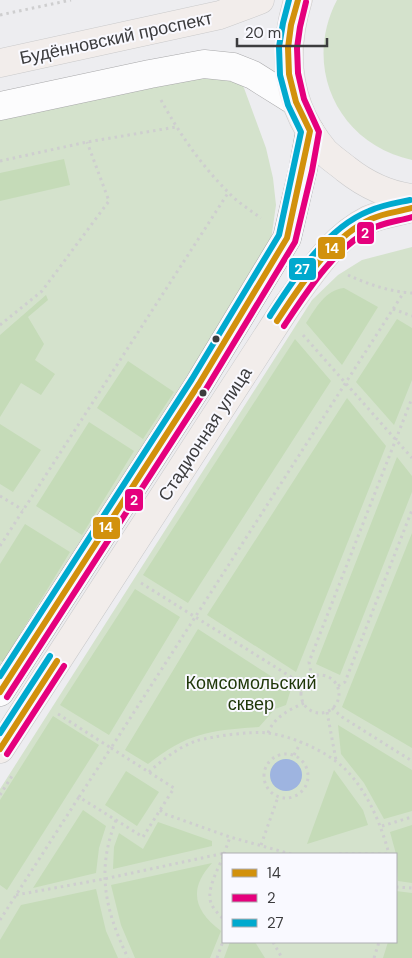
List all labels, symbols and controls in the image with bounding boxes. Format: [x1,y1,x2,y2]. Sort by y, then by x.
street label: Будённовский проспект [18,6,214,70]
scale bar [237,15,327,47]
text: 20 m [245,23,281,43]
line badge: 2 [356,221,375,245]
text: 2 [361,224,369,242]
line badge: 14 [317,236,346,260]
text: 14 [325,239,339,257]
line badge: 27 [288,257,317,281]
text: 27 [294,260,310,278]
unlabelled marker [211,334,221,344]
street label: Стадионная улица [153,361,258,506]
unlabelled marker [198,388,208,398]
line badge: 2 [124,488,144,512]
text: 2 [130,491,138,509]
line badge: 14 [92,516,121,540]
text: 14 [99,518,113,536]
park label: Комсомольский сквер [186,671,316,716]
legend [222,853,397,943]
text: 14 [267,863,281,883]
text: 2 [267,888,276,908]
text: 27 [267,913,283,933]

